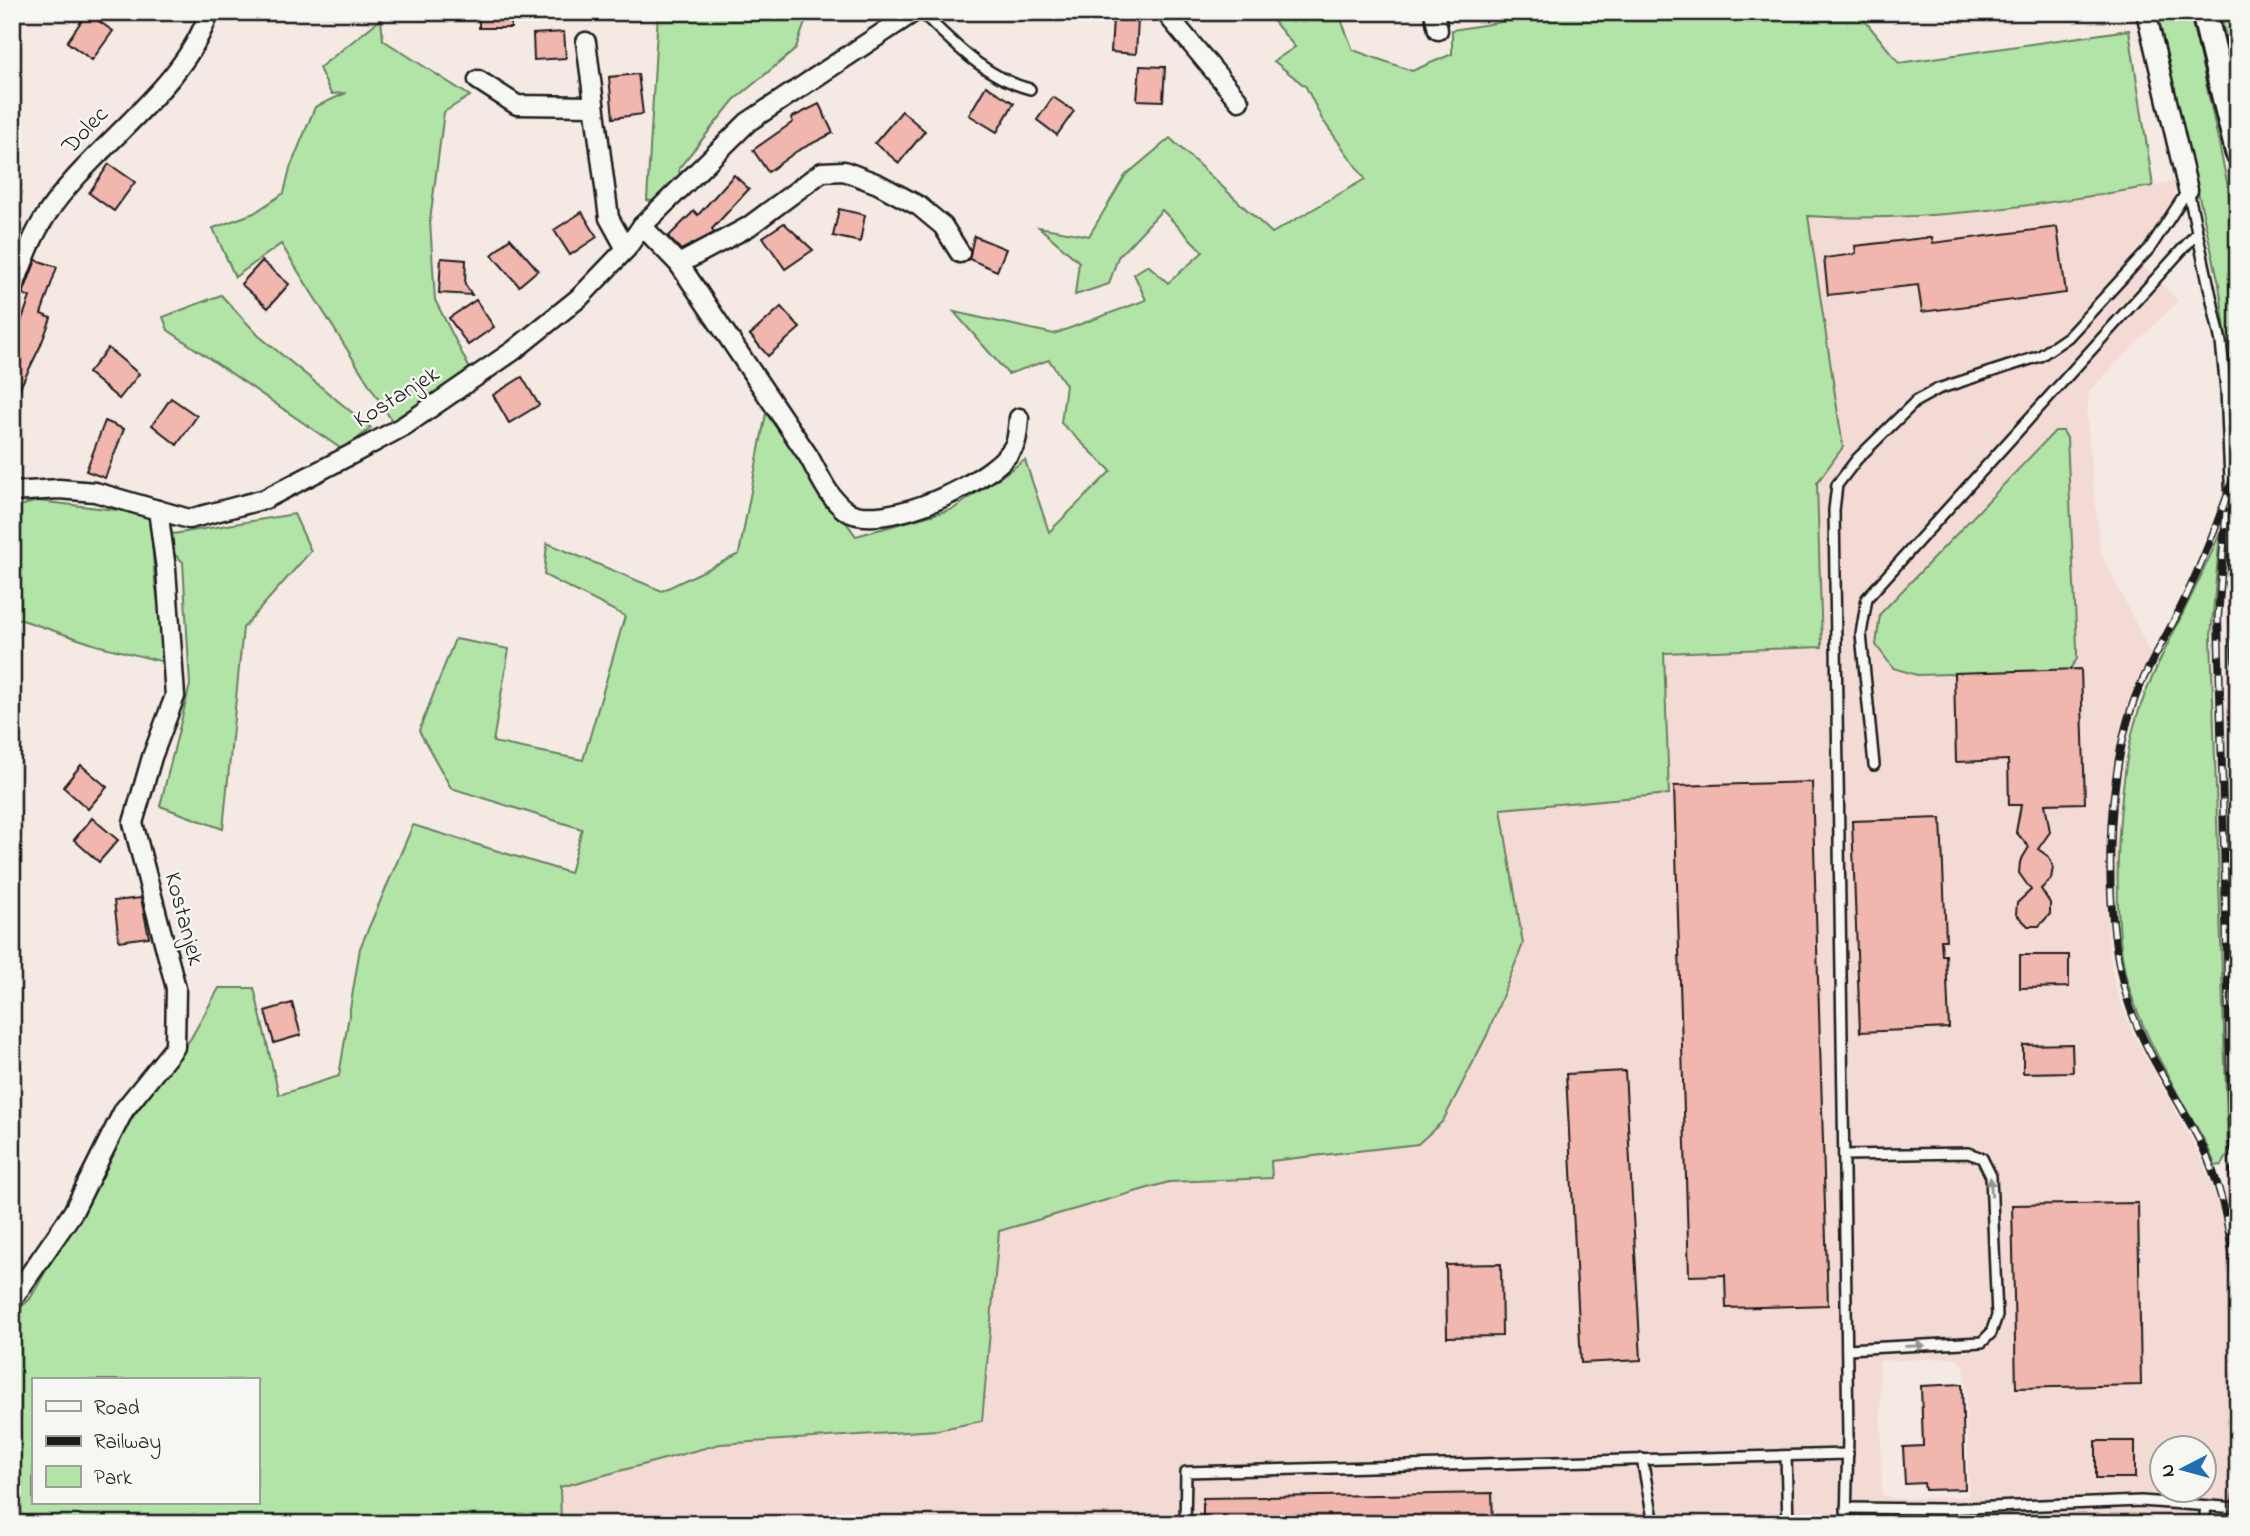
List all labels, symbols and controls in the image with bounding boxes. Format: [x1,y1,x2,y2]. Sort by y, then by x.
street label: Dolec [54,99,118,164]
street label: Kostanjek [347,358,447,438]
street label: Kostanjek [154,868,212,970]
one-way arrow [1985,1176,1996,1198]
one-way arrow [1904,1340,1926,1351]
legend [32,1378,259,1504]
text: Road [94,1394,140,1424]
text: Railway [94,1428,161,1460]
north arrow [2148,1434,2218,1504]
text: N [2154,1463,2183,1478]
text: Park [94,1464,133,1494]

